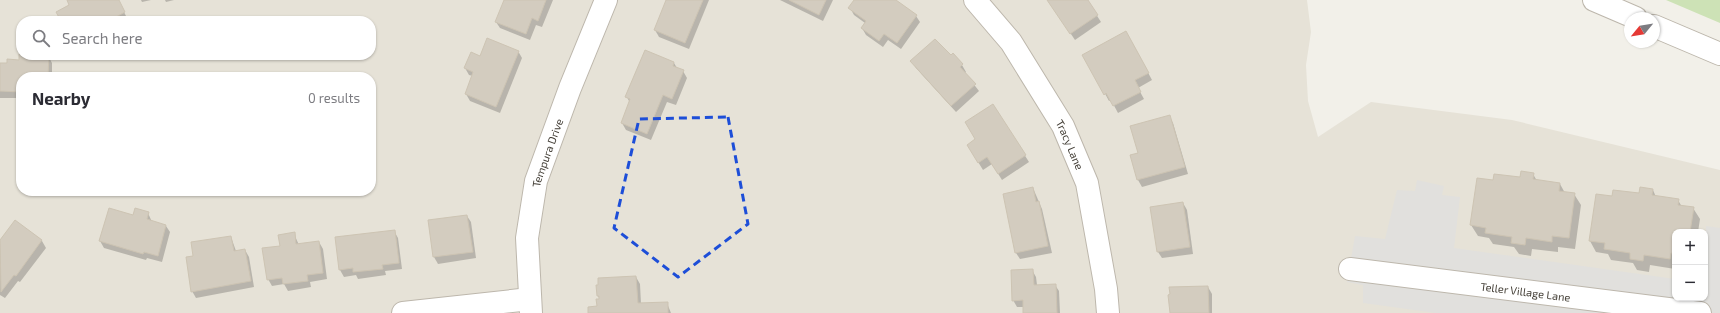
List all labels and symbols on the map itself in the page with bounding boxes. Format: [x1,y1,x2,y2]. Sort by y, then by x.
north arrow [1624,12,1660,48]
street label: Tempura Drive [529,116,565,188]
street label: Tracy Lane [1054,117,1087,171]
street label: Teller Village Lane [1480,279,1571,303]

